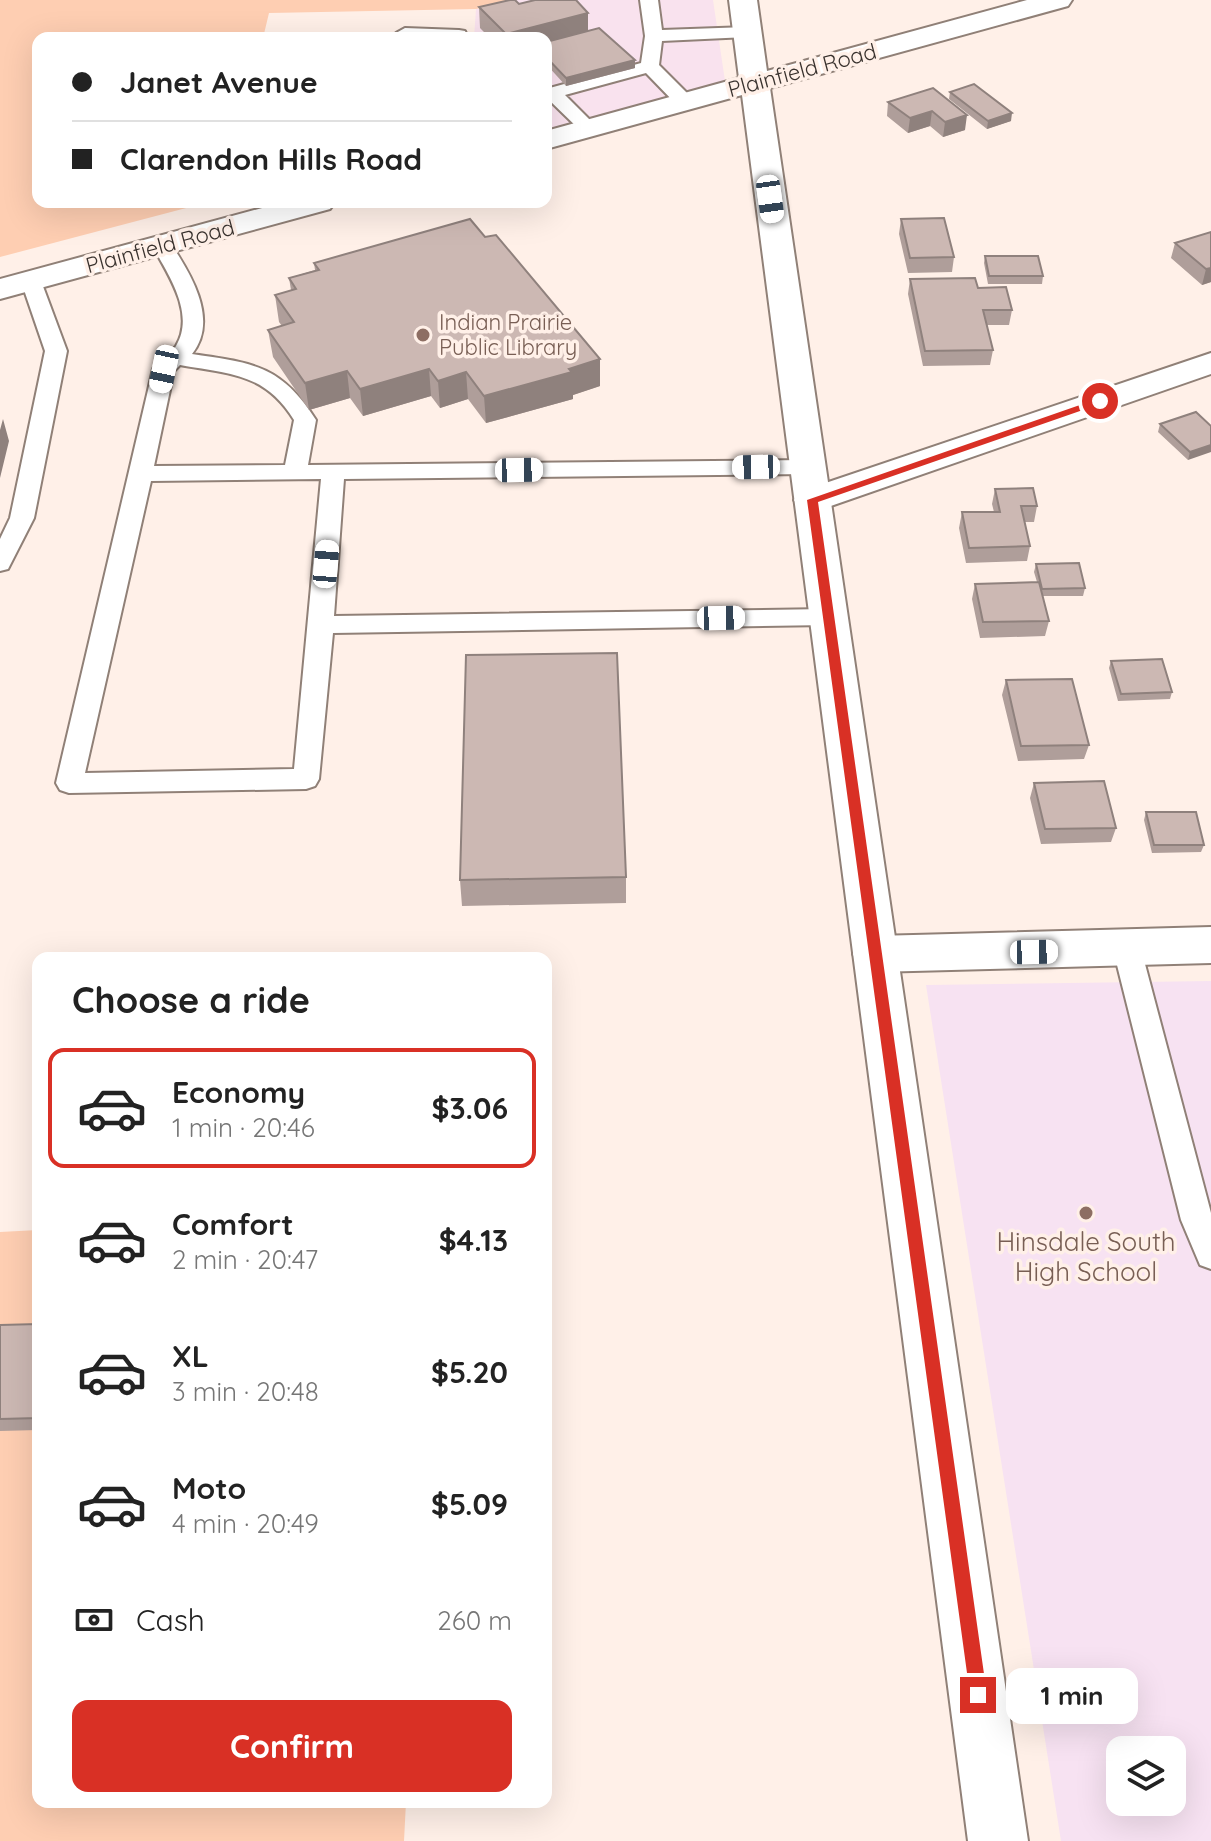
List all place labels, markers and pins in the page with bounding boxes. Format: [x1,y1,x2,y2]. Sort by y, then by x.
place label: Indian Prairie Public Library [439,308,577,361]
marker: Indian Prairie Public Library [414,326,432,344]
marker: Hinsdale South High School [1077,1204,1095,1222]
place label: Hinsdale South High School [996,1225,1176,1288]

